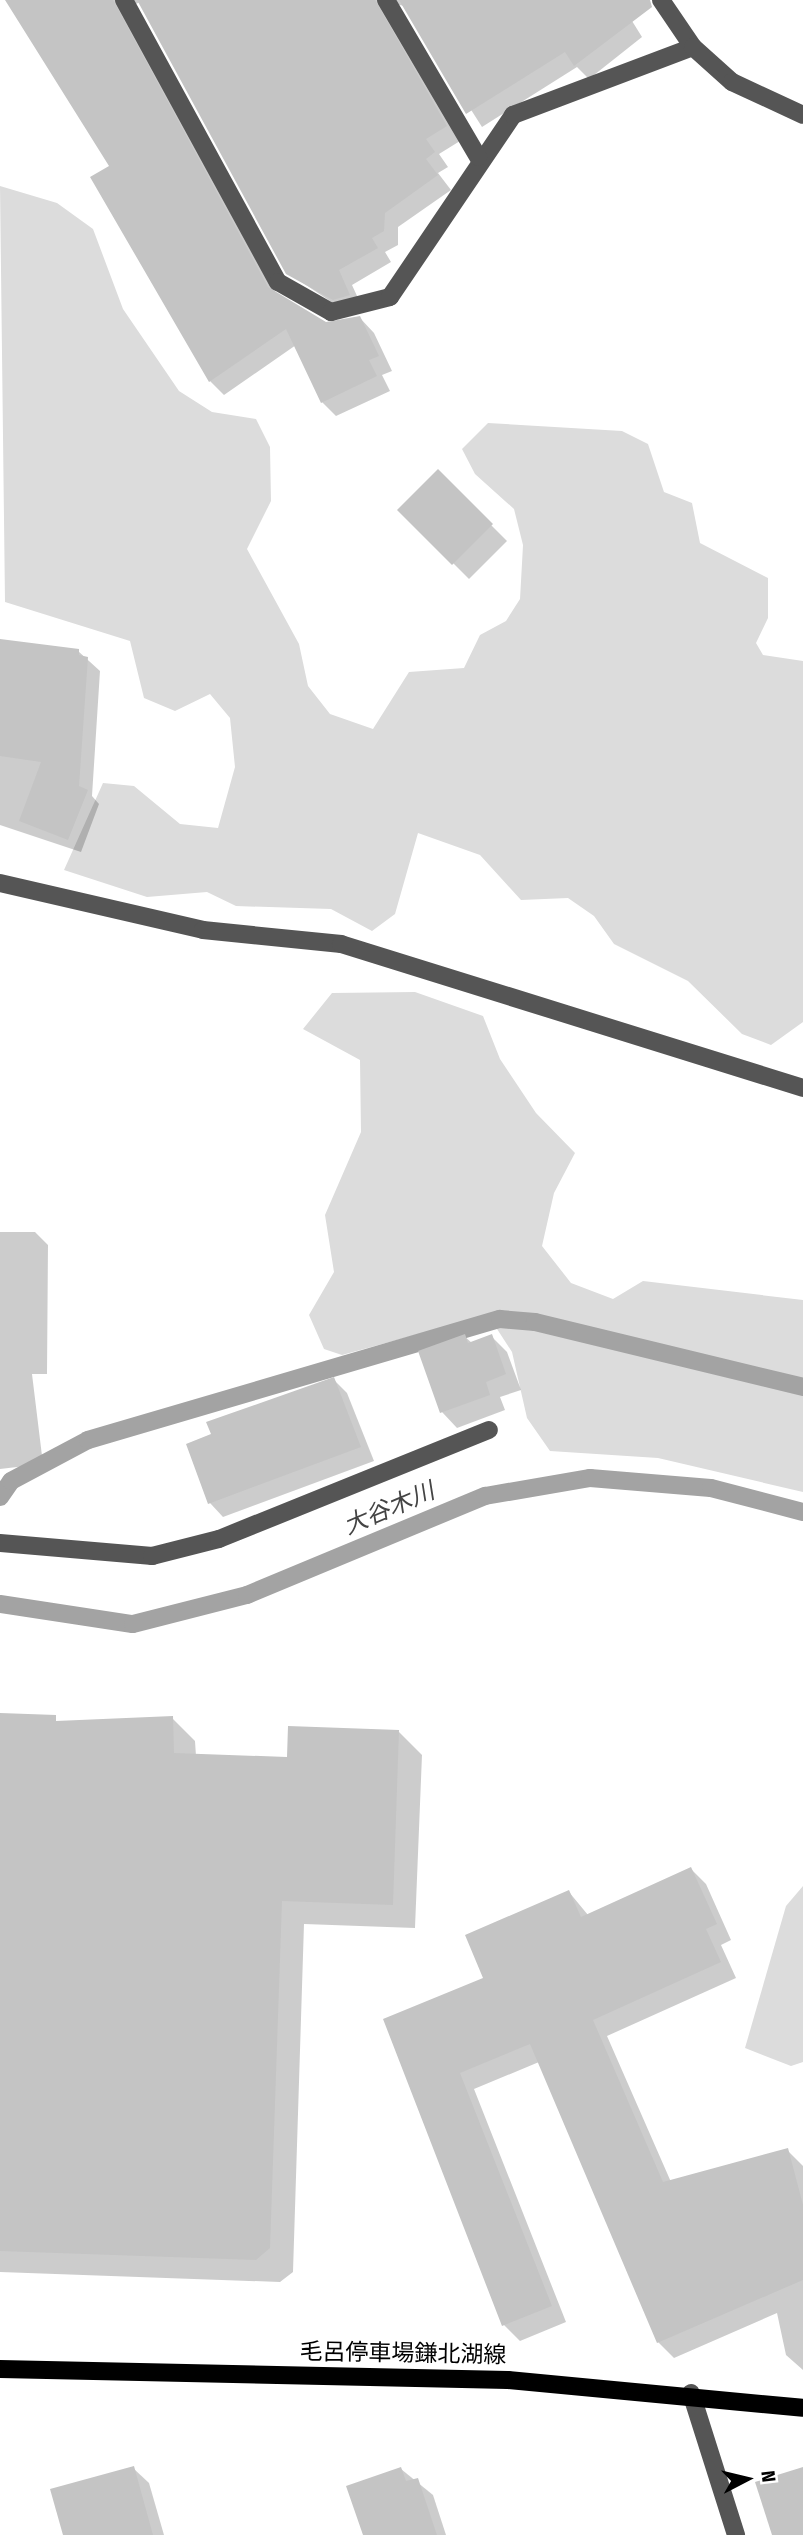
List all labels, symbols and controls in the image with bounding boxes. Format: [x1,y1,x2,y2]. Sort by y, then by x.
water label: 大谷木川 [339,1477,439,1541]
street label: 毛呂停車場鎌北湖線 [299,2337,507,2369]
north arrow [712,2444,782,2514]
text: N [756,2469,780,2483]

